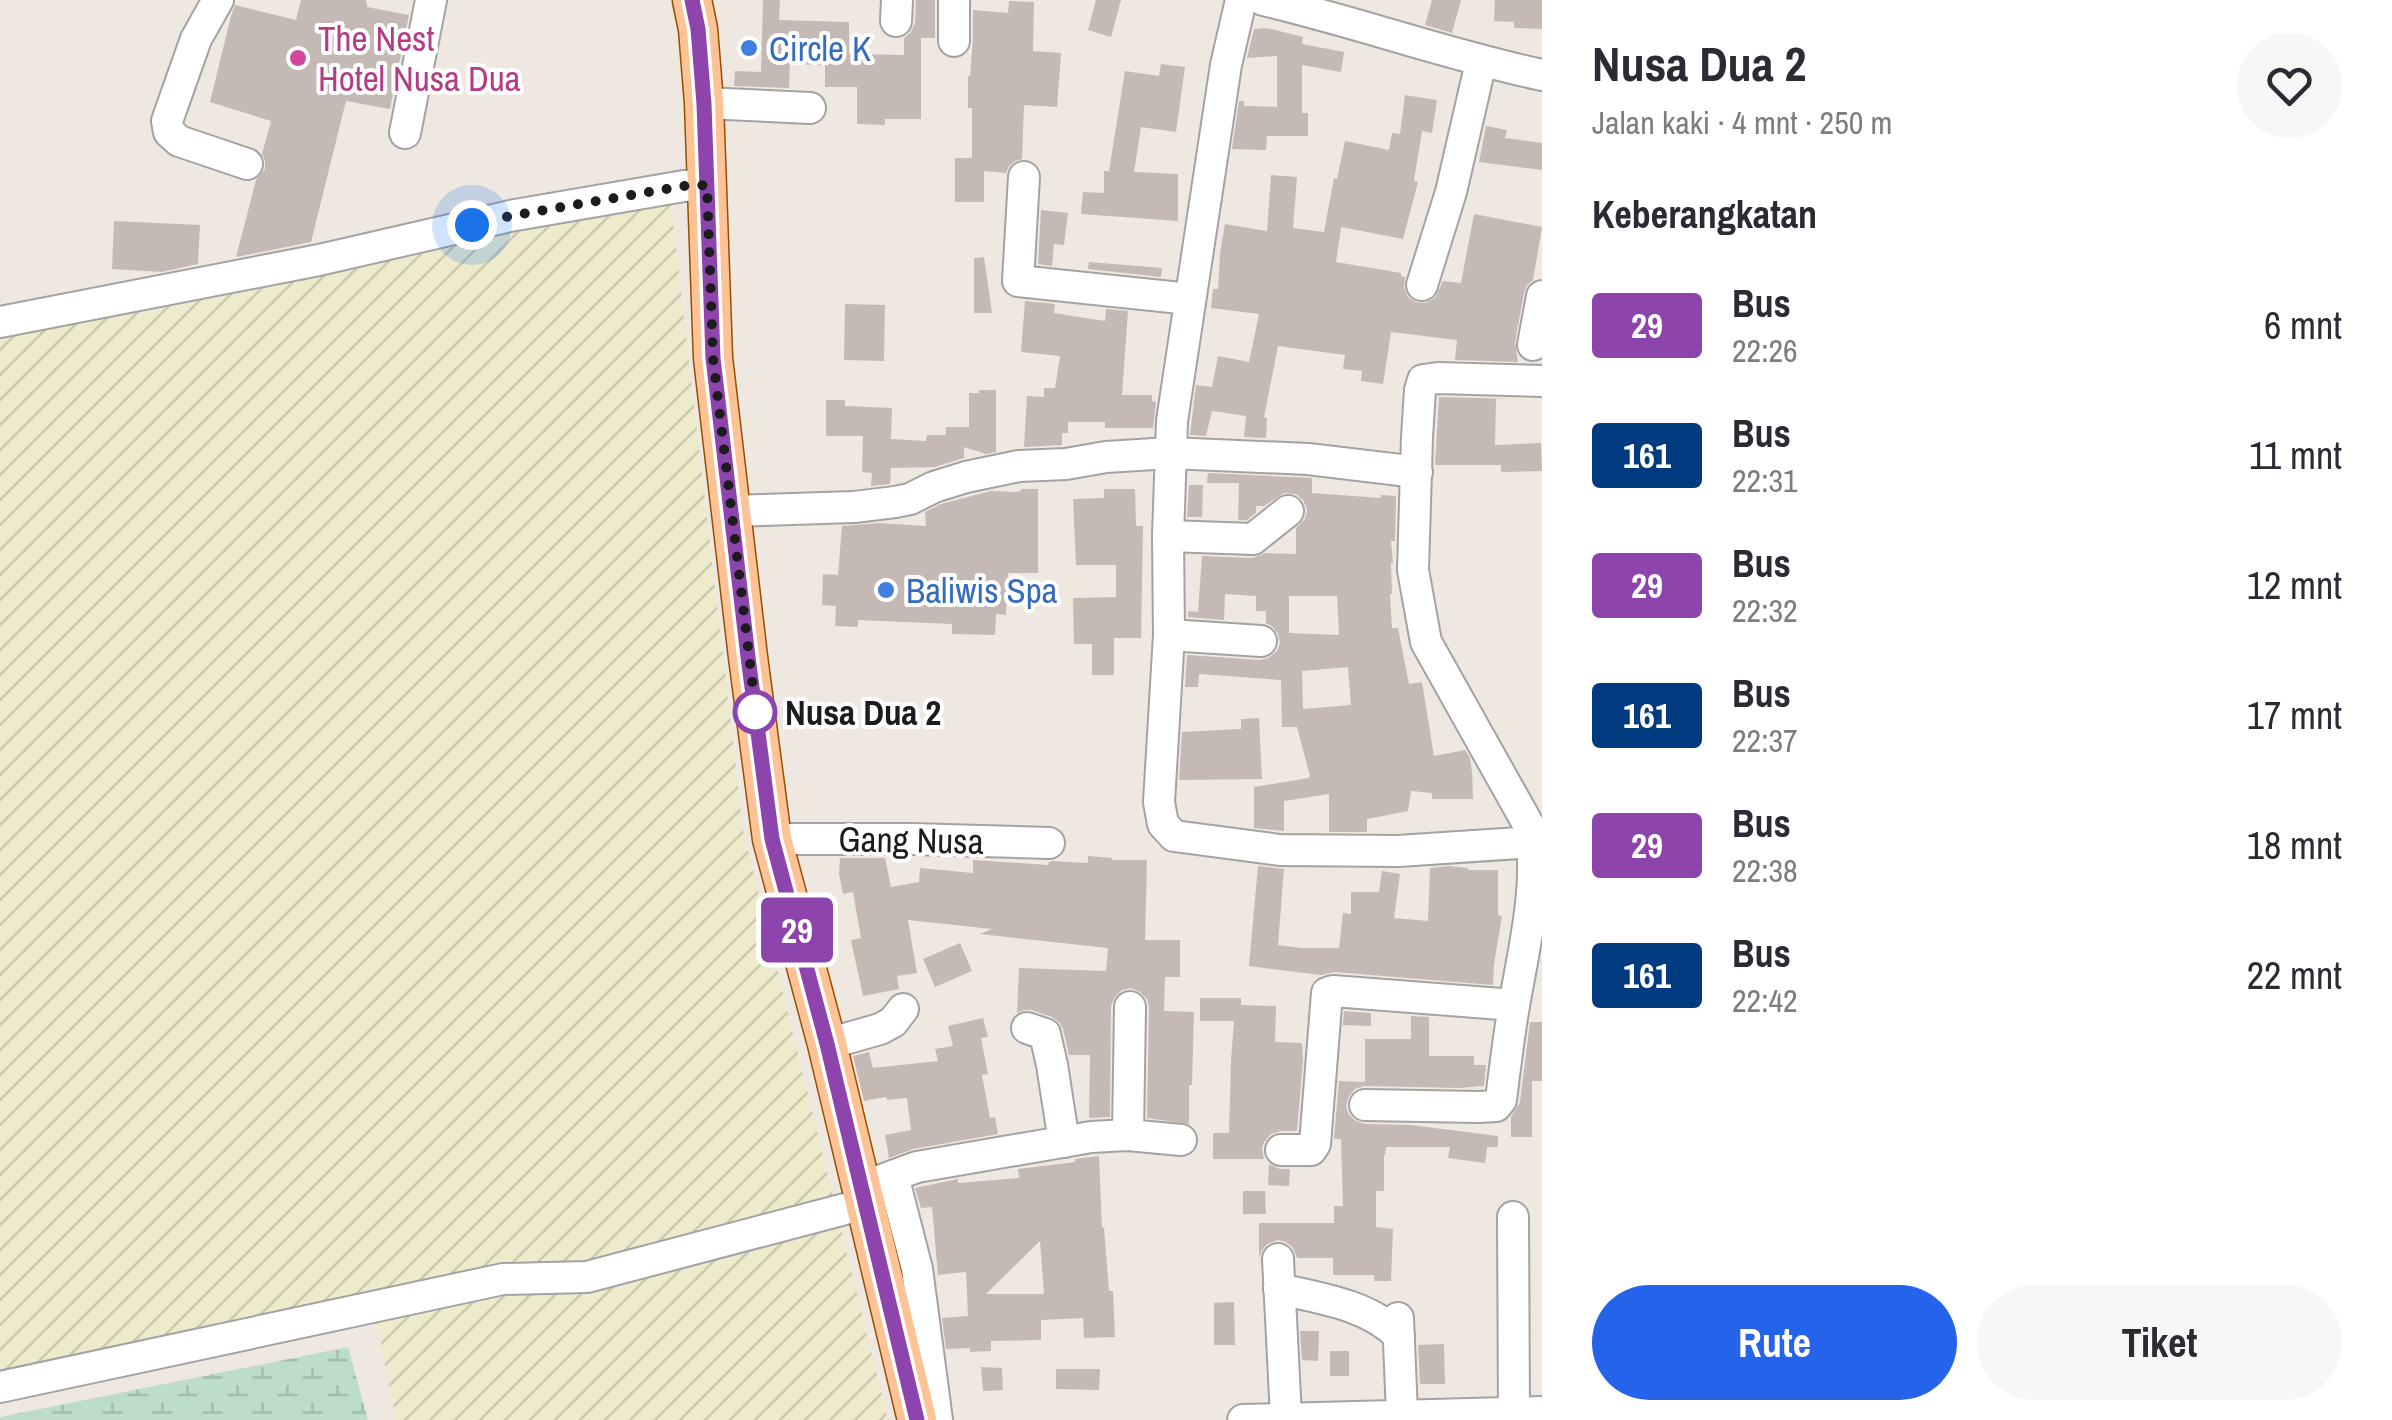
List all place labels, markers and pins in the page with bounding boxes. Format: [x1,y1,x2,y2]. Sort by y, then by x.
place label: The Nest Hotel Nusa Dua [318,15,521,102]
place label: Circle K [769,25,871,72]
marker: Circle K [738,37,760,59]
marker: The Nest Hotel Nusa Dua [287,47,309,69]
place label: Baliwis Spa [906,567,1058,614]
marker: Baliwis Spa [875,579,897,601]
place label: Nusa Dua 2 [785,689,941,736]
marker: Nusa Dua 2 [734,691,776,733]

